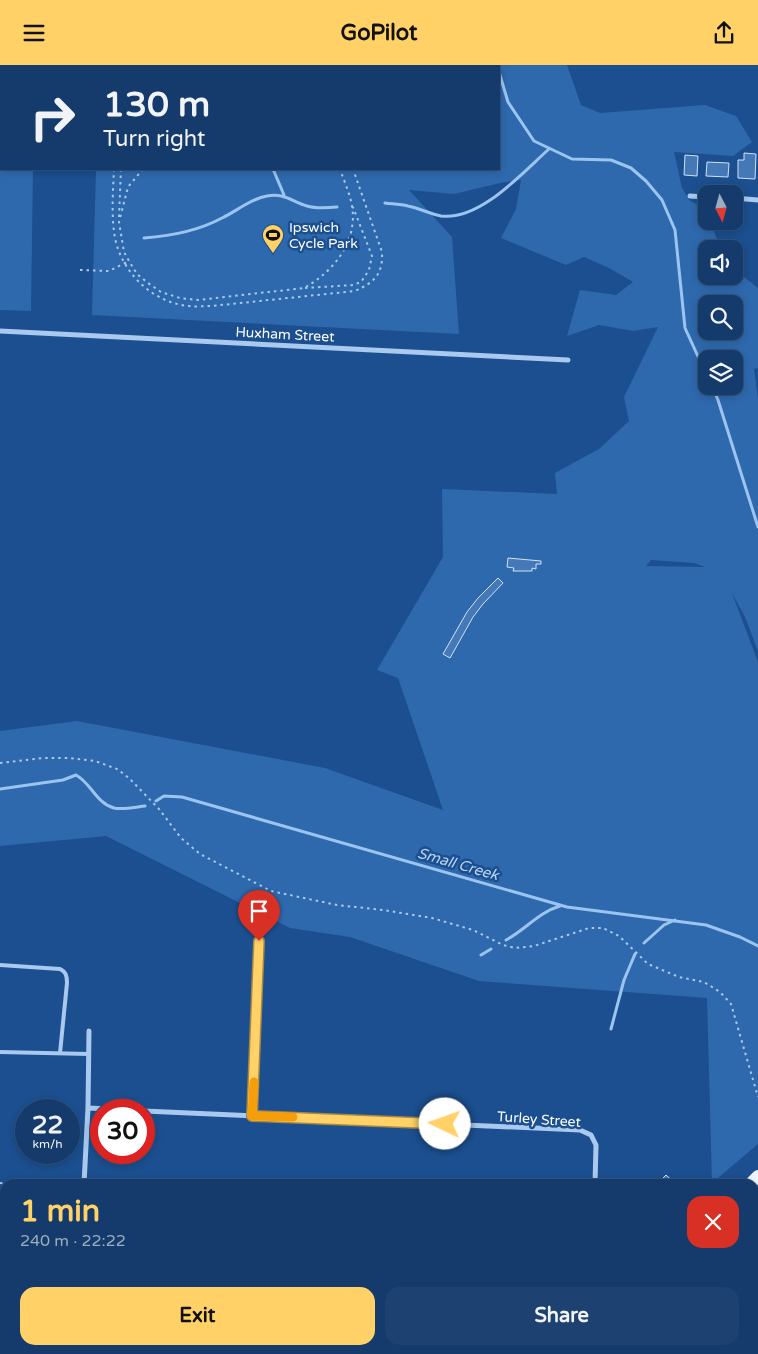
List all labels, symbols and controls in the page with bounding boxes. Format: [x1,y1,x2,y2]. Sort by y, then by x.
icon: menu [20,19,48,47]
icon: share [710,19,738,47]
text: GoPilot [341,20,417,46]
text: 130 m [103,84,210,126]
icon: right [20,85,85,150]
text: Turn right [103,126,205,152]
north arrow [698,185,742,230]
map controls [698,185,743,395]
place label: Ipswich Cycle Park [289,219,358,252]
sports icon: Ipswich Cycle Park [261,223,285,254]
button: sound [698,240,743,285]
button: search [698,295,743,340]
street label: Huxham Street [235,323,336,346]
button: layers [698,350,743,395]
water label: Small Creek [415,844,502,885]
pin [238,890,280,941]
icon: arrive [245,897,273,925]
position arrow [418,1097,470,1149]
speed limit sign: 30 [90,1099,155,1164]
street label: Turley Street [496,1108,582,1131]
text: 22 [32,1110,63,1140]
text: km/h [32,1137,63,1151]
text: 1 min [20,1193,100,1230]
button: close [687,1196,739,1248]
text: 240 m · 22:22 [20,1231,126,1251]
button: Exit [20,1287,375,1345]
button: Share [385,1287,739,1345]

